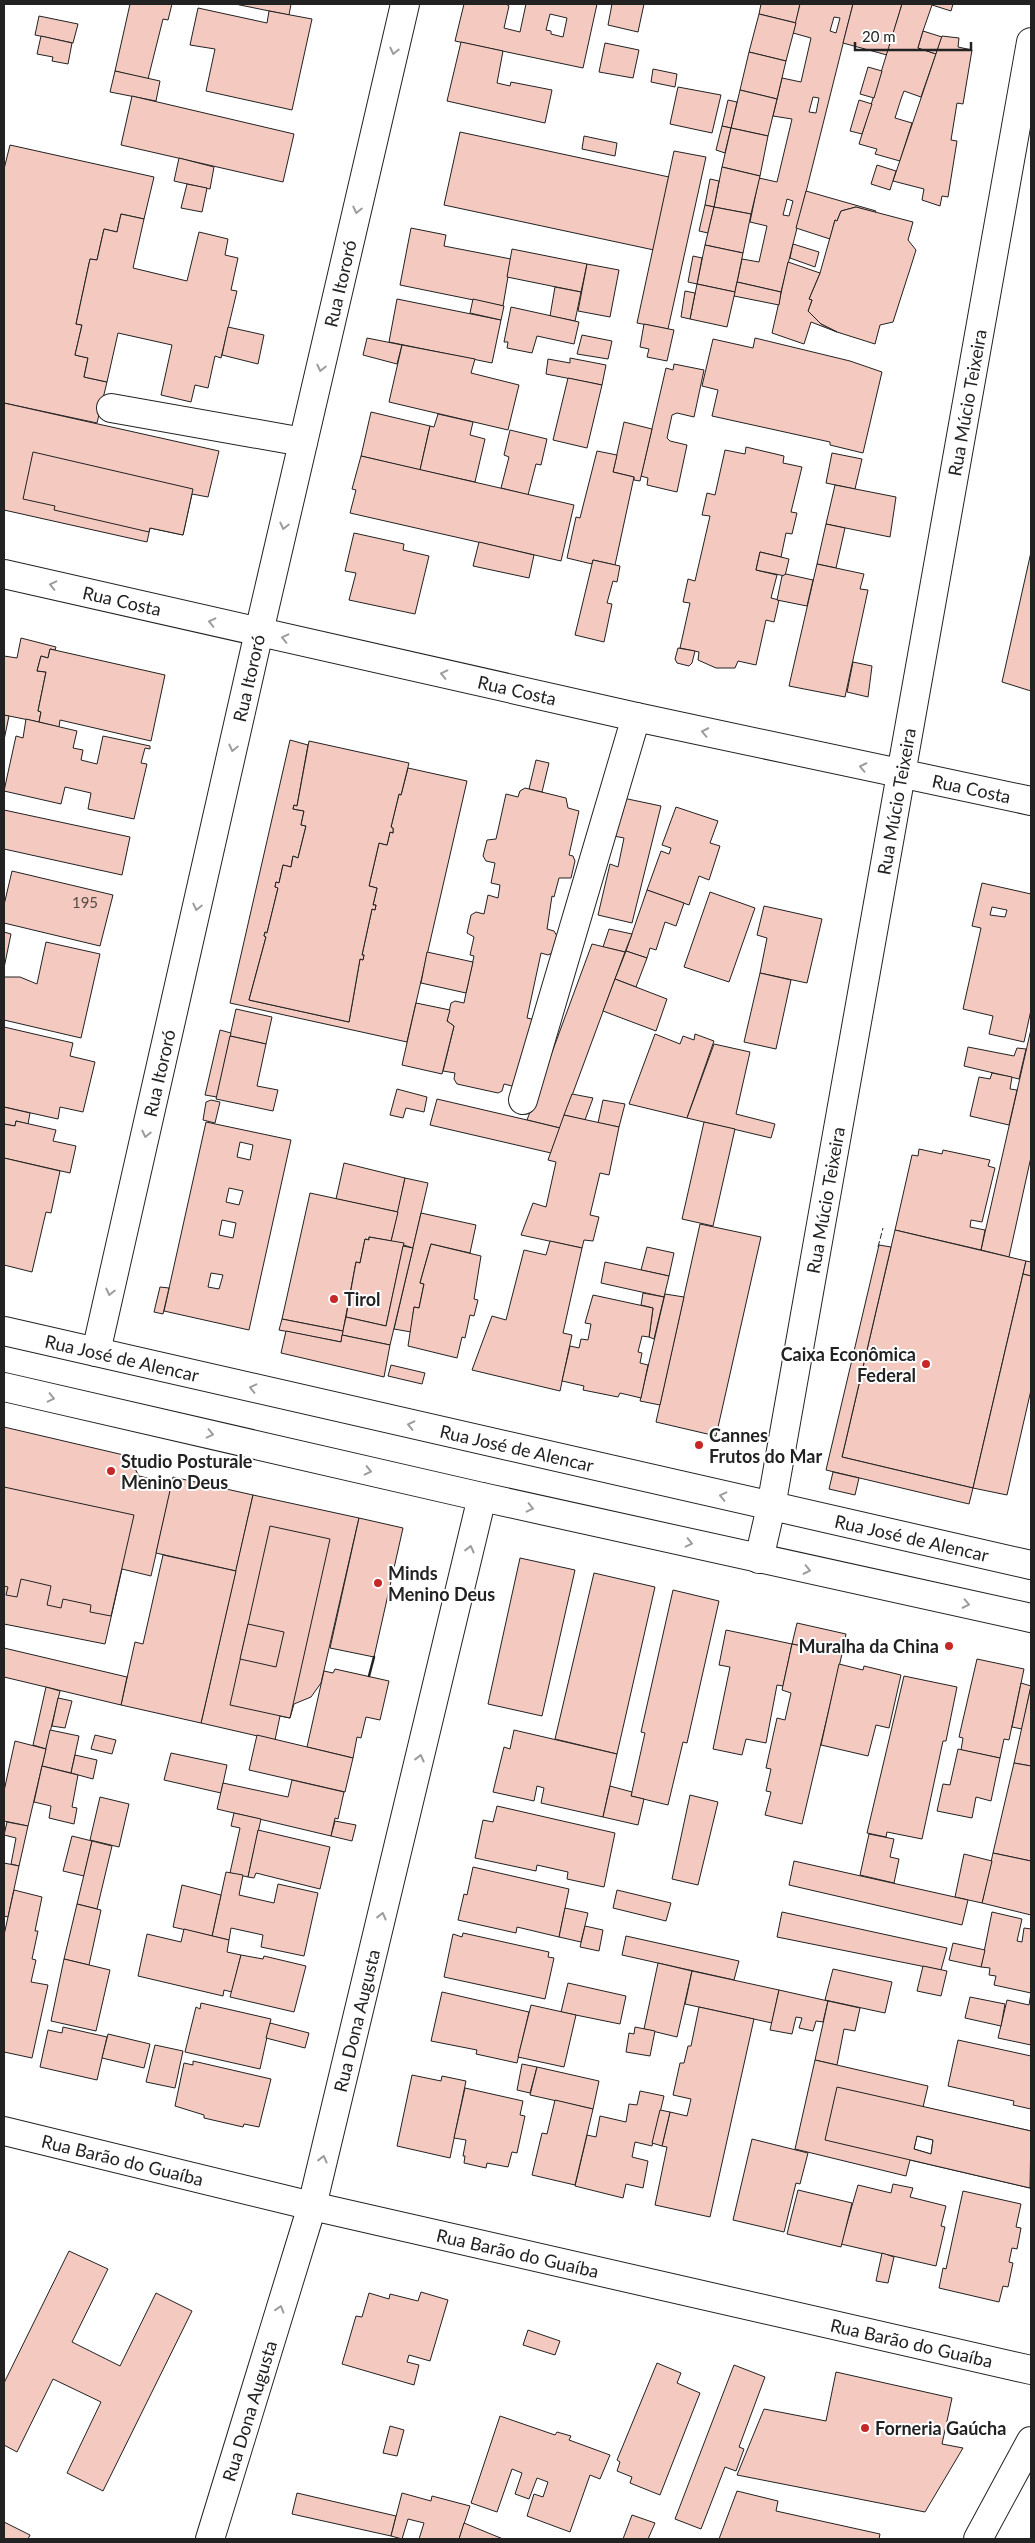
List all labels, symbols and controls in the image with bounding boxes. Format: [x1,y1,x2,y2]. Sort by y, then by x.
scale bar [855,20,971,52]
text: 20 m [862,27,896,45]
one-way arrow [389,47,400,56]
one-way arrow [352,205,363,214]
street label: Rua Itororó [319,238,361,329]
street label: Rua Múcio Teixeira [943,328,991,478]
one-way arrow [316,363,327,372]
one-way arrow [279,522,290,531]
one-way arrow [49,580,58,591]
street label: Rua Costa [81,581,163,620]
one-way arrow [207,617,216,627]
street label: Rua Itororó [228,632,269,724]
one-way arrow [281,633,290,644]
one-way arrow [439,669,448,680]
street label: Rua Costa [476,671,558,710]
street label: Rua Múcio Teixeira [872,726,920,876]
one-way arrow [700,727,709,738]
one-way arrow [228,744,239,753]
one-way arrow [859,762,868,773]
street label: Rua Costa [930,769,1013,807]
house number: 195 [72,893,98,911]
one-way arrow [192,902,203,911]
street label: Rua Itororó [139,1027,180,1119]
street label: Rua Múcio Teixeira [802,1125,849,1275]
one-way arrow [141,1129,152,1138]
one-way arrow [105,1288,116,1296]
place label: Tirol [344,1288,381,1310]
marker: Tirol [328,1293,340,1305]
street label: Rua José de Alencar [43,1330,201,1386]
place label: Caixa Econômica Federal [781,1343,916,1386]
marker: Caixa Econômica Federal [920,1358,932,1370]
one-way arrow [249,1383,257,1394]
one-way arrow [47,1392,56,1403]
one-way arrow [407,1420,416,1431]
street label: Rua José de Alencar [438,1420,596,1476]
place label: Cannes Frutos do Mar [709,1424,822,1467]
one-way arrow [205,1429,214,1439]
marker: Cannes Frutos do Mar [693,1439,705,1451]
place label: Studio Posturale Menino Deus [121,1450,253,1493]
marker: Studio Posturale Menino Deus [105,1465,117,1477]
one-way arrow [363,1465,372,1476]
one-way arrow [719,1491,728,1502]
one-way arrow [525,1502,534,1513]
street label: Rua José de Alencar [833,1510,991,1566]
one-way arrow [684,1537,693,1548]
one-way arrow [464,1544,475,1553]
place label: Minds Menino Deus [388,1562,495,1605]
one-way arrow [803,1564,811,1574]
marker: Minds Menino Deus [372,1577,384,1589]
one-way arrow [961,1598,970,1609]
place label: Muralha da China [799,1635,939,1657]
marker: Muralha da China [943,1640,955,1652]
one-way arrow [414,1753,425,1762]
one-way arrow [376,1911,387,1920]
street label: Rua Dona Augusta [329,1947,384,2094]
street label: Rua Barão do Guaíba [39,2130,206,2190]
one-way arrow [317,2154,328,2163]
street label: Rua Barão do Guaíba [434,2224,601,2282]
one-way arrow [275,2305,285,2313]
street label: Rua Barão do Guaíba [828,2314,995,2372]
street label: Rua Dona Augusta [217,2338,281,2484]
place label: Forneria Gaúcha [875,2417,1006,2439]
marker: Forneria Gaúcha [859,2422,871,2434]

